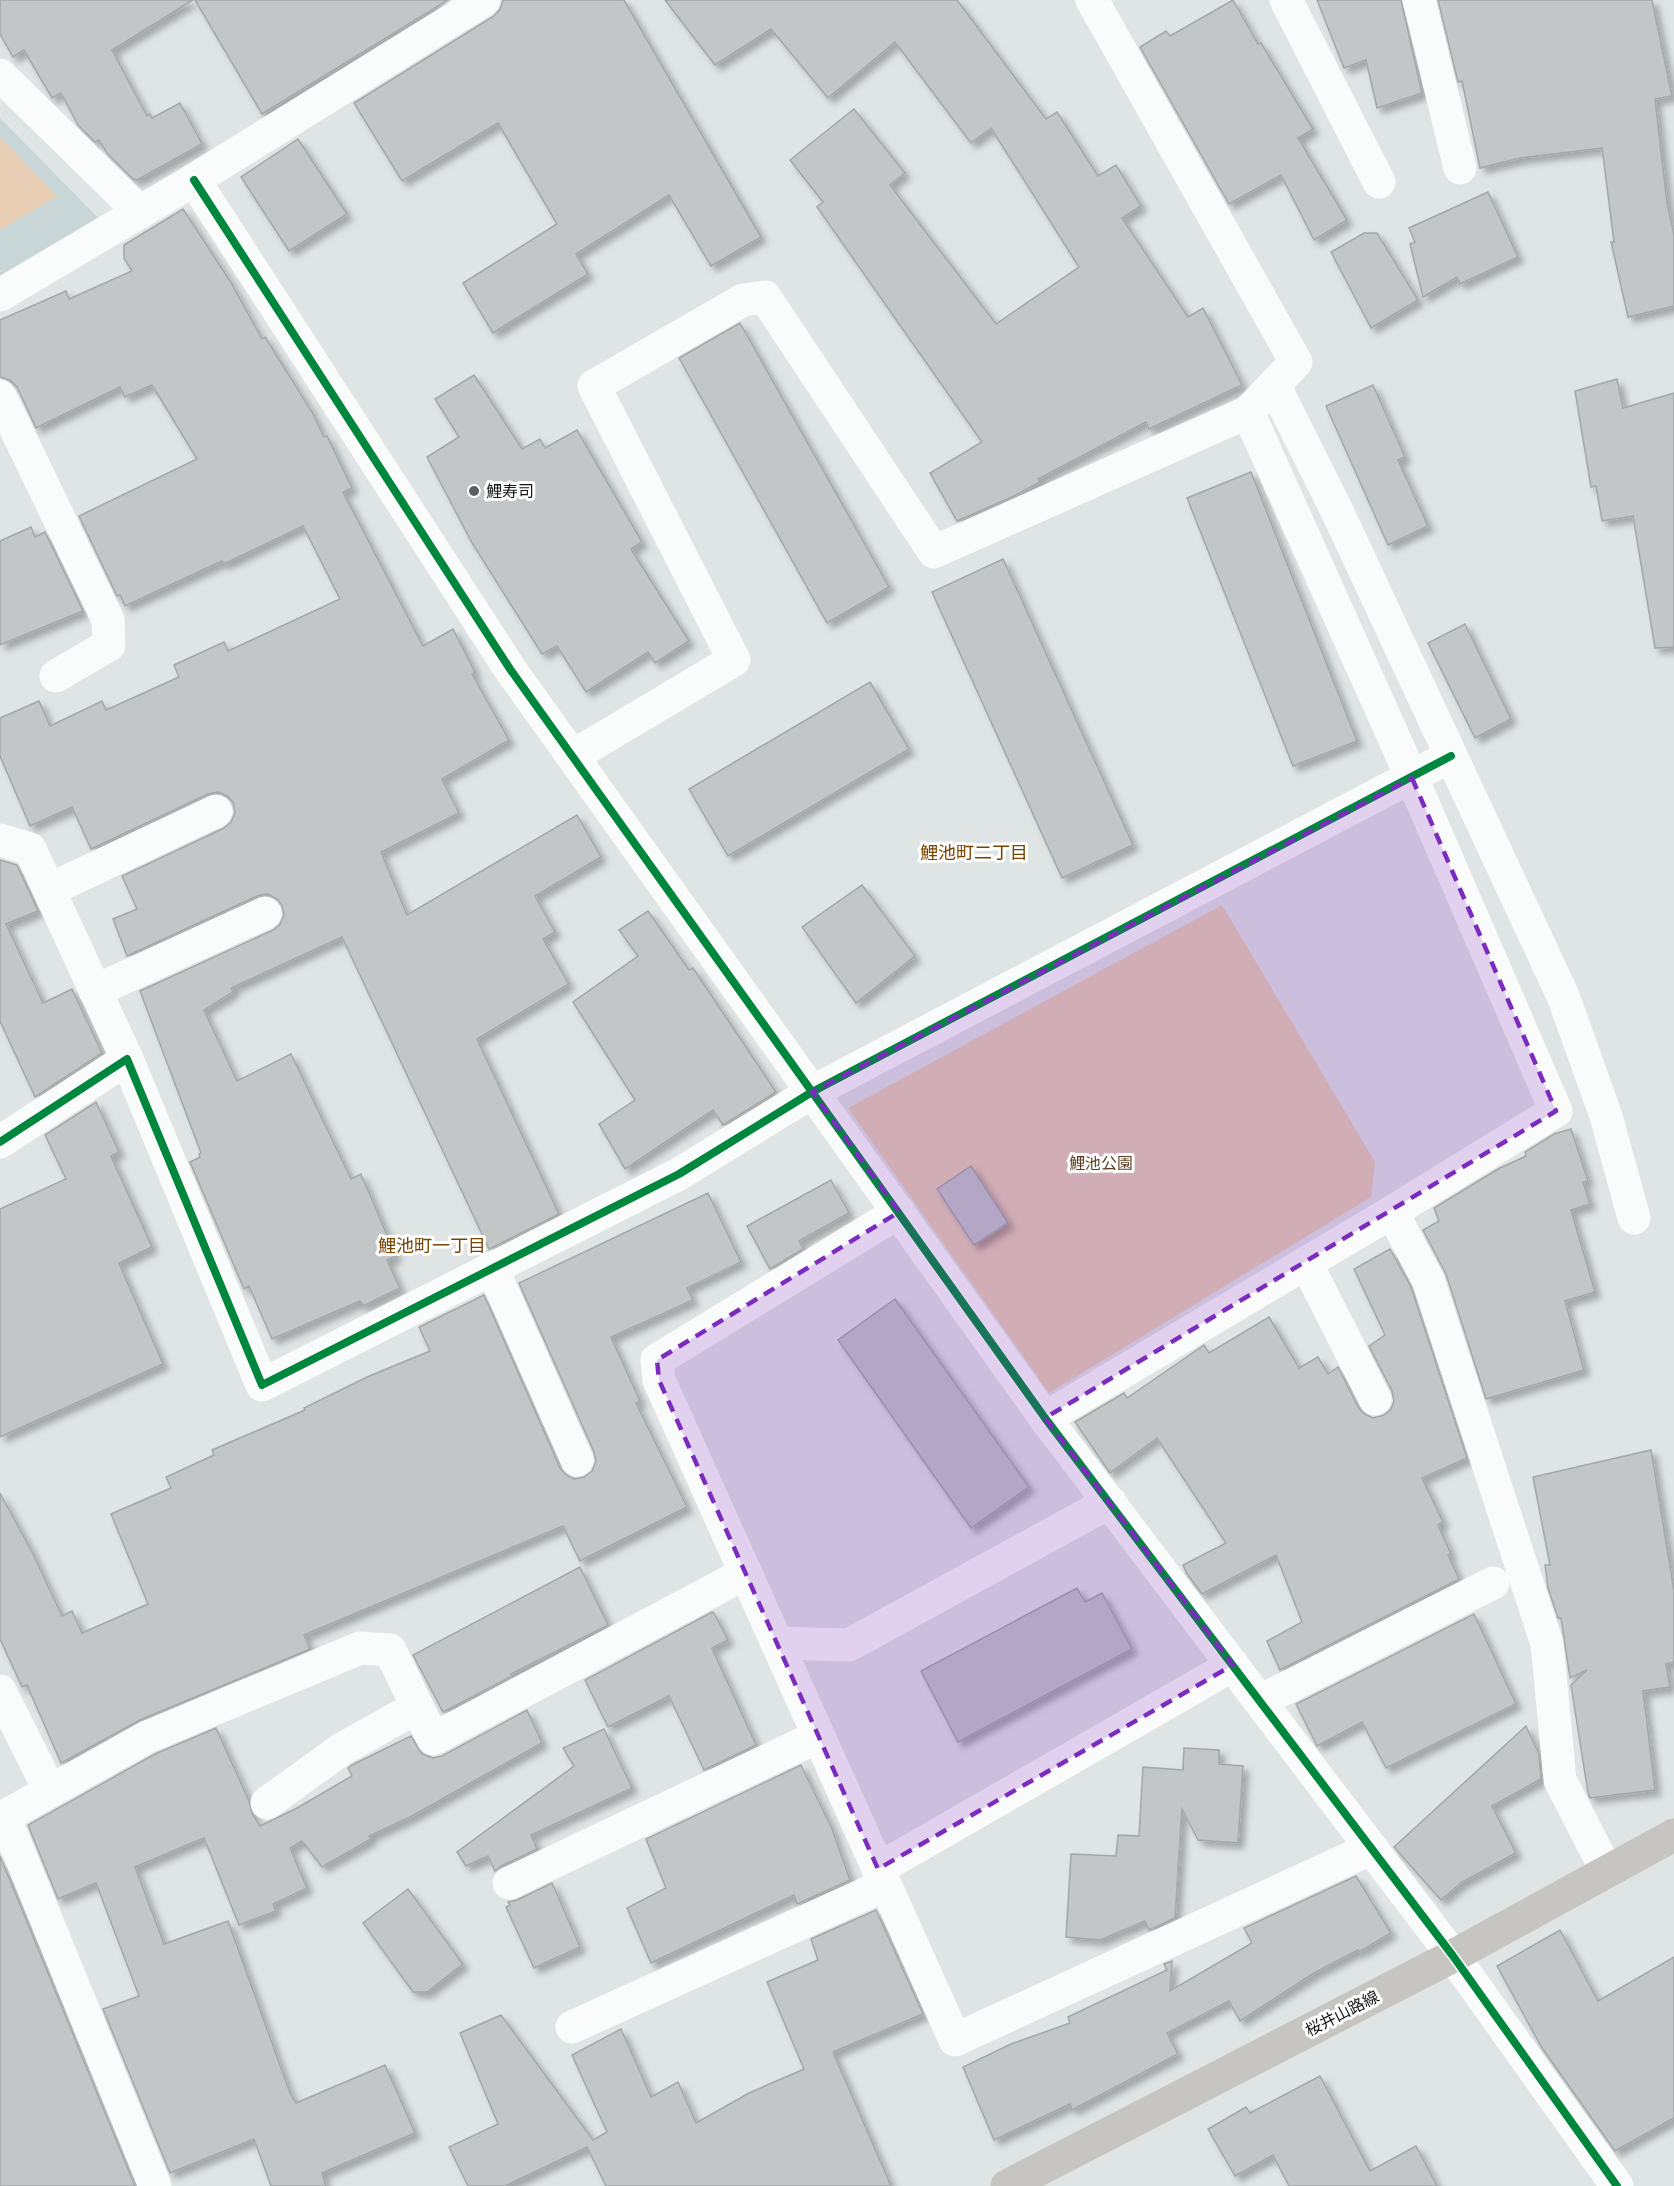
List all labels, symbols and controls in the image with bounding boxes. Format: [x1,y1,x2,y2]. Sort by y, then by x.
place label: 鯉寿司 [486,481,534,501]
marker: 鯉寿司 [467,484,481,498]
district label: 鯉池町二丁目 [920,841,1028,863]
park label: 鯉池公園 [1069,1153,1133,1173]
district label: 鯉池町一丁目 [378,1234,486,1256]
street label: 桜井山路線 [1302,1986,1382,2040]

